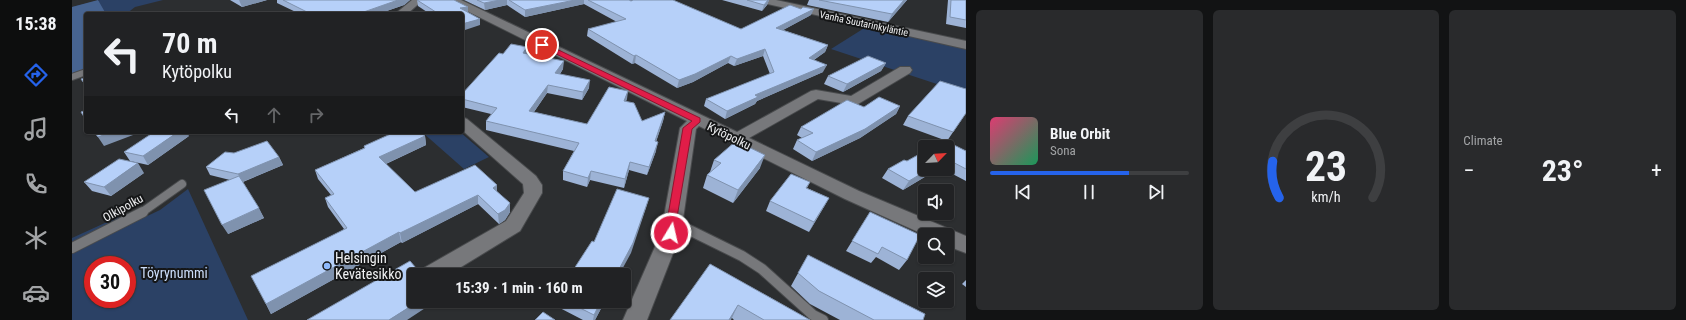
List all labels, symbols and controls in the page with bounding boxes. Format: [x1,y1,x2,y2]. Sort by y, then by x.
street label: Vanha Suutarinkyläntie [819,9,909,38]
text: 15:38 [15,13,57,34]
text: 70 m [162,27,218,60]
icon: left [96,28,148,80]
pin [525,28,559,62]
icon: arrive [531,34,553,56]
icon: directions [22,61,50,89]
text: Kytöpolku [162,61,232,82]
icon: left [221,104,243,126]
icon: ahead [263,104,285,126]
icon: right [305,104,327,126]
icon: music [22,115,50,143]
street label: Kytöpolku [705,119,753,153]
text: Blue Orbit [1050,125,1110,143]
text: Climate [1463,133,1503,148]
north arrow [918,140,954,176]
map controls [918,140,954,308]
text: 23 [1305,142,1347,191]
text: Sona [1050,143,1076,158]
text: 23° [1542,153,1584,188]
text: − [1463,158,1474,183]
text: + [1651,158,1662,183]
icon: phone [22,170,50,198]
icon: previous [1012,181,1034,203]
icon: pause [1078,181,1100,203]
icon: next [1145,181,1167,203]
button: sound [918,184,954,220]
text: km/h [1311,189,1341,205]
street label: Olkipolku [100,191,146,225]
position arrow [650,212,692,254]
icon: climate [22,224,50,252]
button: search [918,228,954,264]
place label: Helsingin Kevätesikko [335,250,401,282]
speed limit sign: 30 [84,256,136,308]
marker: Helsingin Kevätesikko [322,261,332,271]
park label: Töyrynummi [140,265,208,281]
button: layers [918,272,954,308]
icon: car [22,279,50,307]
text: 15:39 · 1 min · 160 m [455,279,583,297]

